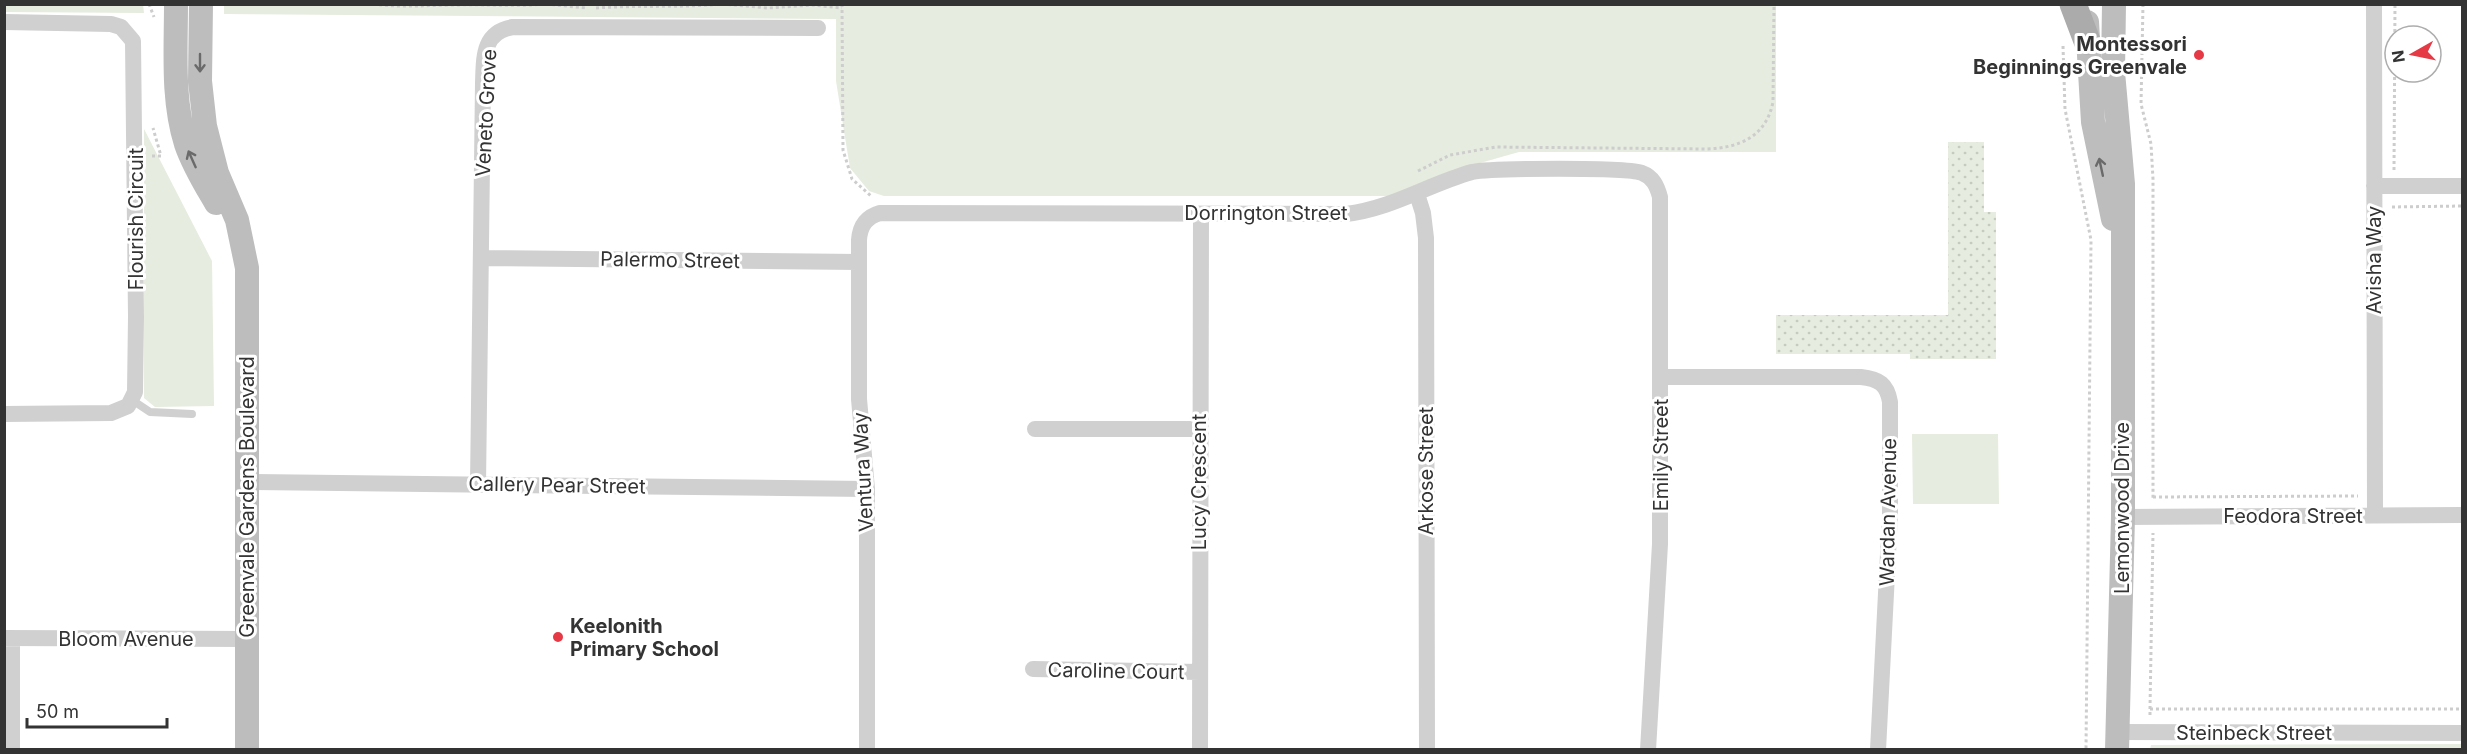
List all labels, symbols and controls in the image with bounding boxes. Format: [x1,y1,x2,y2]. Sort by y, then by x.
north arrow [2383,24,2443,84]
place label: Montessori Beginnings Greenvale [1973,32,2187,79]
street label: Veneto Grove [471,48,501,178]
marker: Montessori Beginnings Greenvale [2192,48,2206,62]
text: N [2387,49,2409,64]
one-way arrow [194,52,206,72]
street label: Flourish Circuit [124,147,148,290]
one-way arrow [186,150,198,168]
one-way arrow [2095,158,2107,177]
street label: Dorrington Street [1184,201,1348,225]
street label: Avisha Way [2362,206,2386,314]
street label: Palermo Street [600,247,741,273]
street label: Greenvale Gardens Boulevard [235,356,259,638]
street label: Emily Street [1649,398,1673,511]
street label: Arkose Street [1414,406,1438,535]
street label: Ventura Way [848,412,878,532]
street label: Lucy Crescent [1187,413,1211,550]
street label: Lemonwood Drive [2110,422,2134,594]
street label: Wardan Avenue [1875,438,1901,586]
street label: Callery Pear Street [468,471,646,499]
street label: Feodora Street [2223,504,2363,528]
place label: Keelonith Primary School [570,614,719,661]
street label: Bloom Avenue [58,627,194,651]
marker: Keelonith Primary School [551,630,565,644]
street label: Caroline Court [1047,658,1185,684]
scale bar [27,691,166,729]
text: 50 m [36,701,79,722]
street label: Steinbeck Street [2176,721,2332,745]

